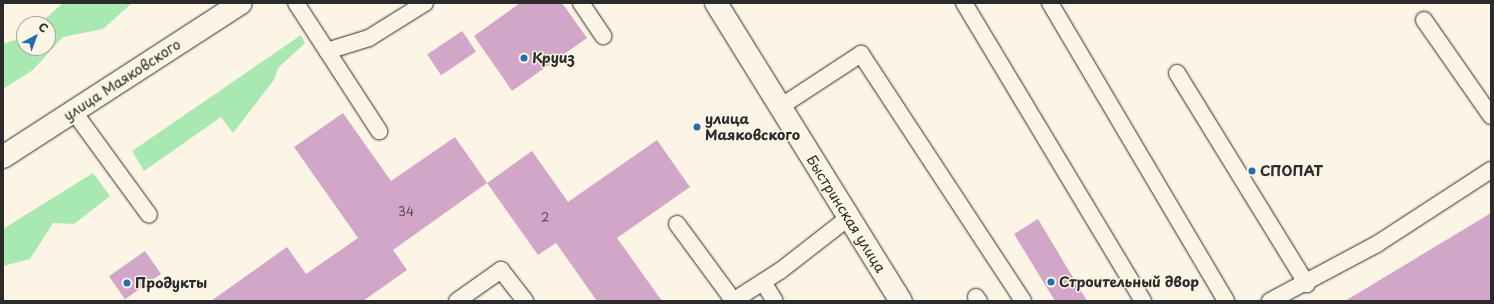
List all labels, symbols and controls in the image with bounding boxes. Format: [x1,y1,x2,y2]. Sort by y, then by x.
north arrow [16,16,56,56]
text: С [35,18,52,36]
street label: улица Маяковского [60,36,184,124]
place label: Круиз [532,50,575,66]
marker: Круиз [519,53,529,63]
place label: улица Маяковского [705,111,800,144]
marker: улица Маяковского [692,122,702,132]
street label: Быстринская улица [803,152,889,276]
place label: СПОПАТ [1260,163,1323,179]
marker: СПОПАТ [1247,166,1257,176]
house number: 34 [398,205,414,219]
house number: 2 [541,211,549,225]
place label: Строительный двор [1059,274,1200,290]
place label: Продукты [135,275,207,291]
marker: Строительный двор [1046,277,1056,287]
marker: Продукты [122,278,132,288]

